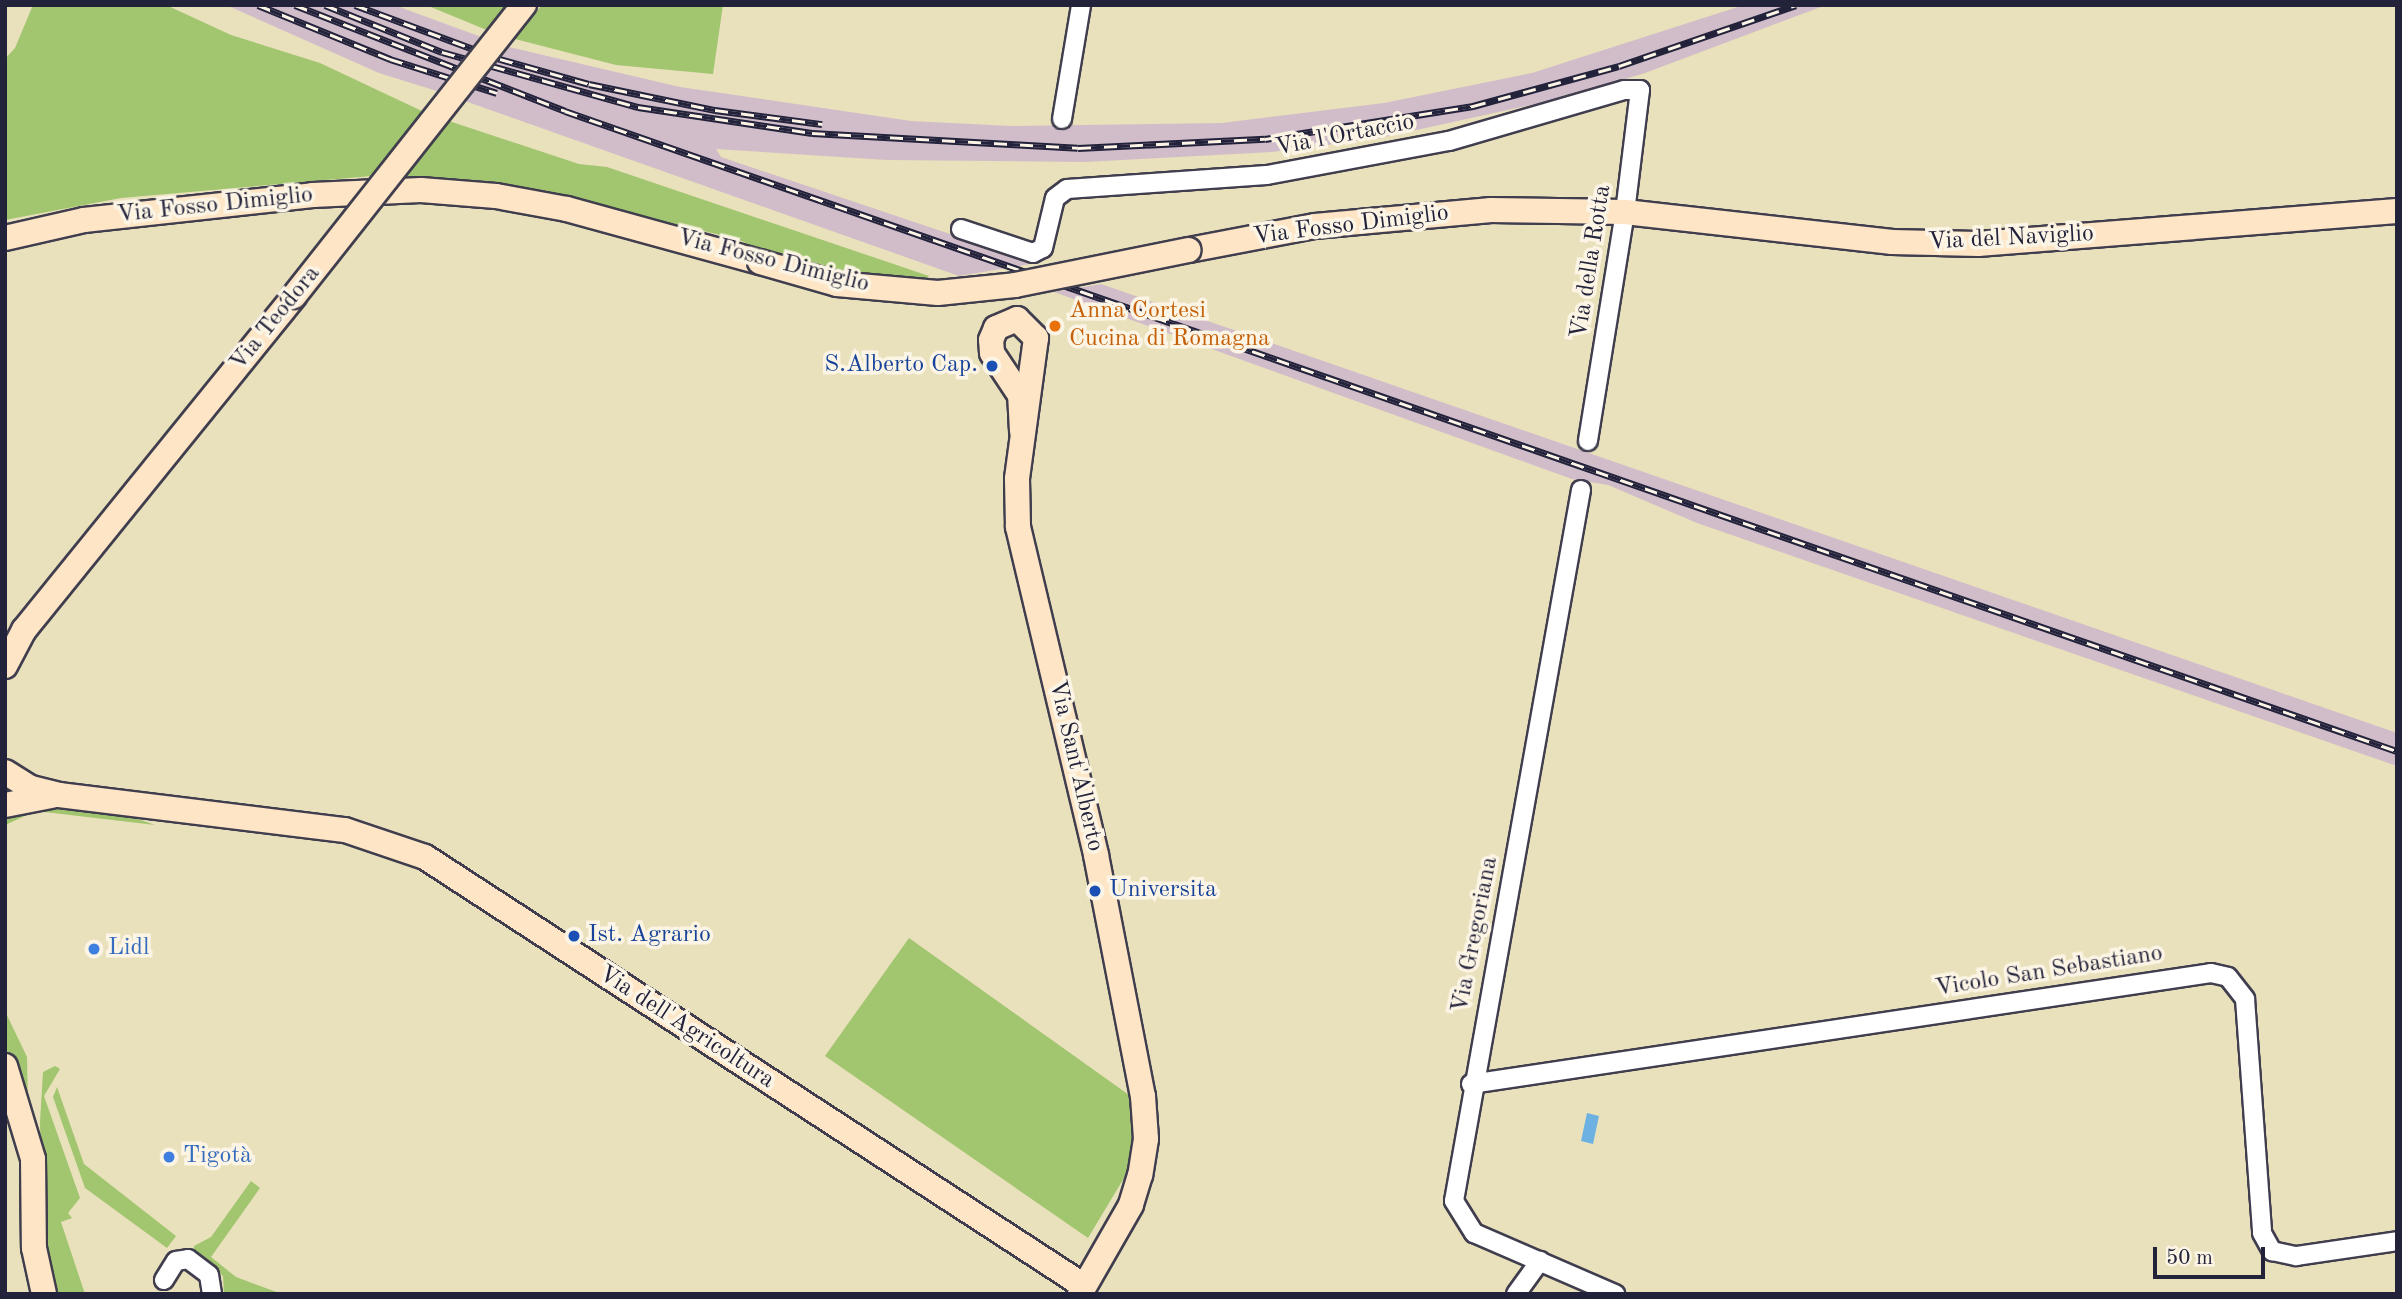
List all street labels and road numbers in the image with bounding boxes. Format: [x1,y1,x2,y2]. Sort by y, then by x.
street label: Via l'Ortaccio [1273,108,1417,164]
street label: Via Fosso Dimiglio [116,181,314,231]
street label: Via della Rotta [1566,183,1618,341]
street label: Via Fosso Dimiglio [1252,200,1450,252]
street label: Via del Naviglio [1927,220,2095,258]
street label: Via Fosso Dimiglio [674,224,872,300]
street label: Via Teodora [225,261,327,377]
street label: Via Sant'Alberto [1041,678,1109,854]
street label: Via Gregoriana [1447,854,1505,1016]
street label: Vicolo San Sebastiano [1933,940,2165,1004]
street label: Via dell'Agricoltura [593,960,779,1096]

